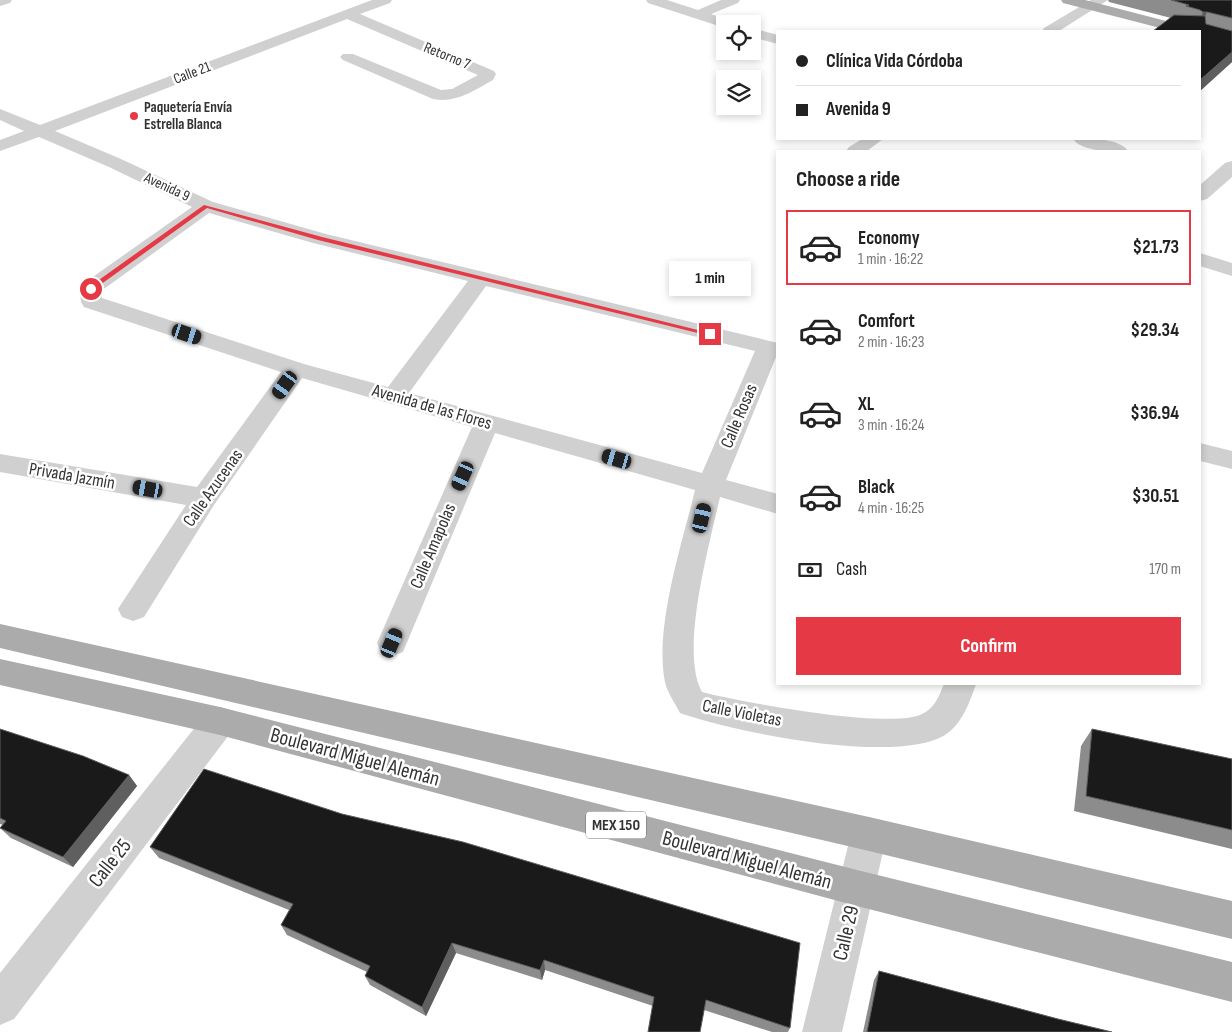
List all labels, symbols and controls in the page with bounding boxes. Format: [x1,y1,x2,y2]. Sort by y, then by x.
map controls [716,15,761,115]
button: locate [716,15,761,60]
street label: Retorno 7 [421,38,473,74]
text: Clínica Vida Córdoba [826,50,963,73]
street label: Calle 21 [171,57,214,89]
button: layers [716,70,761,115]
place label: Paquetería Envía Estrella Blanca [144,98,232,134]
text: Avenida 9 [826,98,891,121]
marker: Paquetería Envía Estrella Blanca [128,110,140,122]
text: Choose a ride [796,166,900,193]
street label: Avenida 9 [140,168,193,206]
icon: car [798,225,843,270]
text: Economy [858,227,920,250]
text: $21.73 [1133,236,1179,259]
text: 1 min · 16:22 [858,250,923,269]
callout: 1 min [669,262,751,296]
text: 1 min [695,269,725,288]
route start [80,278,102,300]
icon: car [798,308,843,353]
text: Comfort [858,310,915,333]
text: $29.34 [1131,319,1179,342]
car [170,322,203,346]
route end [699,323,721,345]
text: 2 min · 16:23 [858,333,924,352]
car [270,368,299,402]
street label: Avenida de las Flores [369,380,494,434]
street label: Calle Rosas [716,381,762,451]
icon: car [798,391,843,436]
text: XL [858,393,874,416]
text: $36.94 [1130,402,1179,425]
text: 3 min · 16:24 [858,416,924,435]
street label: Calle Azucenas [179,445,247,531]
car [600,448,633,470]
street label: Privada Jazmín [27,458,117,494]
car [450,459,475,493]
icon: car [798,474,843,519]
text: Black [858,476,895,499]
car [131,479,164,499]
text: $30.51 [1132,485,1179,508]
text: 4 min · 16:25 [858,499,924,518]
street label: Calle Amapolas [406,500,460,592]
car [691,502,712,534]
icon: cash [796,556,824,584]
text: Cash [836,558,867,581]
text: 170 m [1149,560,1181,579]
button: Confirm [796,617,1181,675]
car [379,626,404,660]
street label: Calle Violetas [701,695,783,731]
street label: Boulevard Miguel Alemán [268,722,442,792]
road number: MEX 150 [586,812,646,838]
street label: Boulevard Miguel Alemán [660,825,834,895]
street label: Calle 25 [83,834,137,892]
street label: Calle 29 [828,903,864,963]

